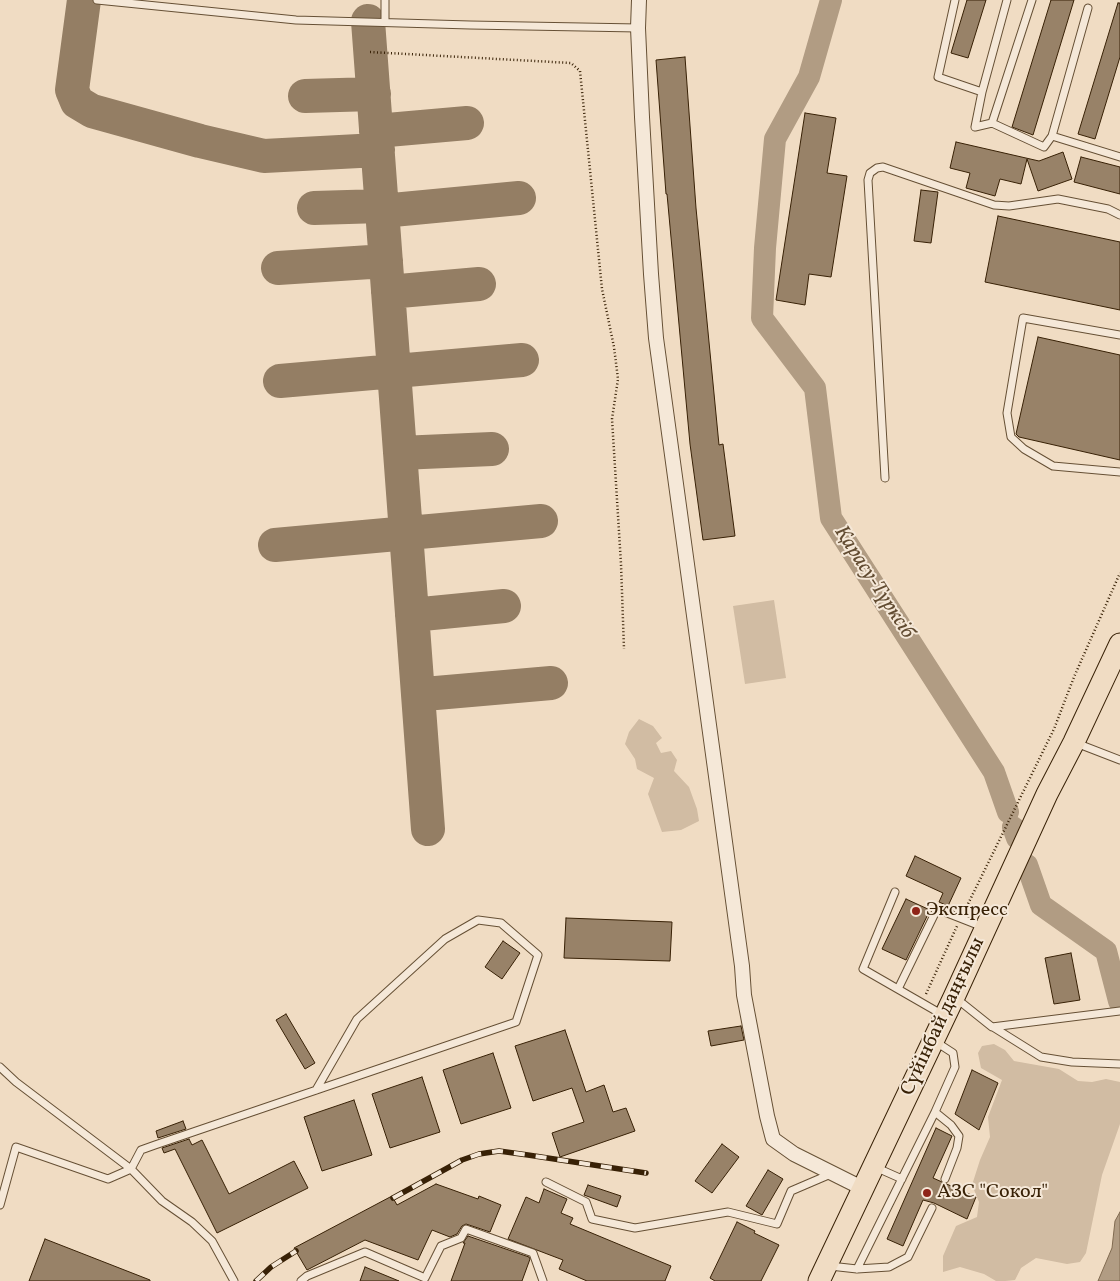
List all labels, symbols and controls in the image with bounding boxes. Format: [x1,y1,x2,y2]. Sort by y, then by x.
water label: Қарасу-Түрксіб [827,522,919,644]
place label: Экспресс [926,899,1008,923]
marker: Экспресс [910,905,922,917]
street label: Сүйінбай даңғылы [897,934,991,1100]
place label: АЗС "Сокол" [937,1181,1048,1205]
marker: АЗС "Сокол" [921,1187,933,1199]

